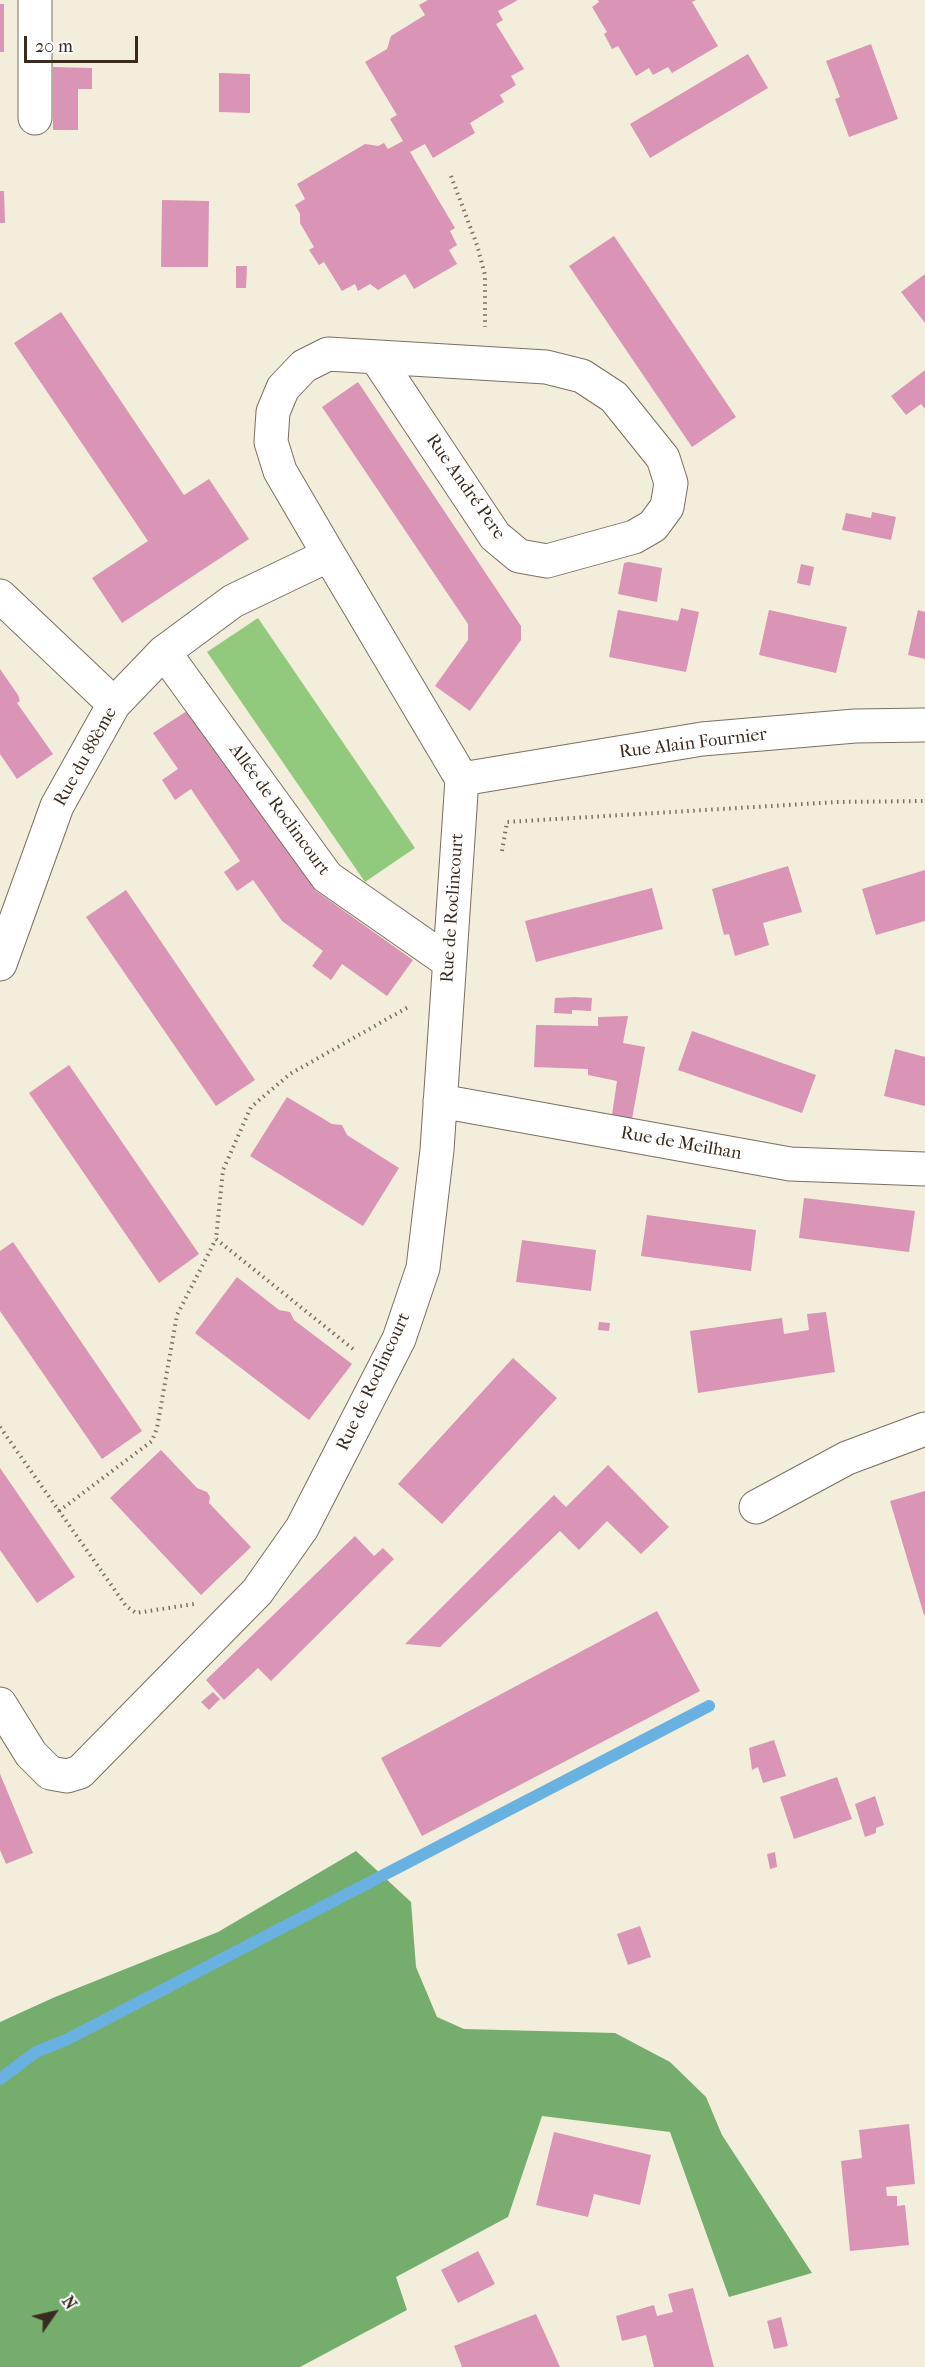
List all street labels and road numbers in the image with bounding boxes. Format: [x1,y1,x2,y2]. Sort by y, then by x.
street label: Rue André Pere [421,430,509,544]
street label: Rue du 88ème [50,704,122,810]
street label: Rue Alain Fournier [618,724,768,764]
street label: Allée de Roclincourt [224,740,334,880]
street label: Rue de Roclincourt [437,832,469,984]
street label: Rue de Meilhan [619,1123,743,1165]
street label: Rue de Roclincourt [333,1309,415,1455]

